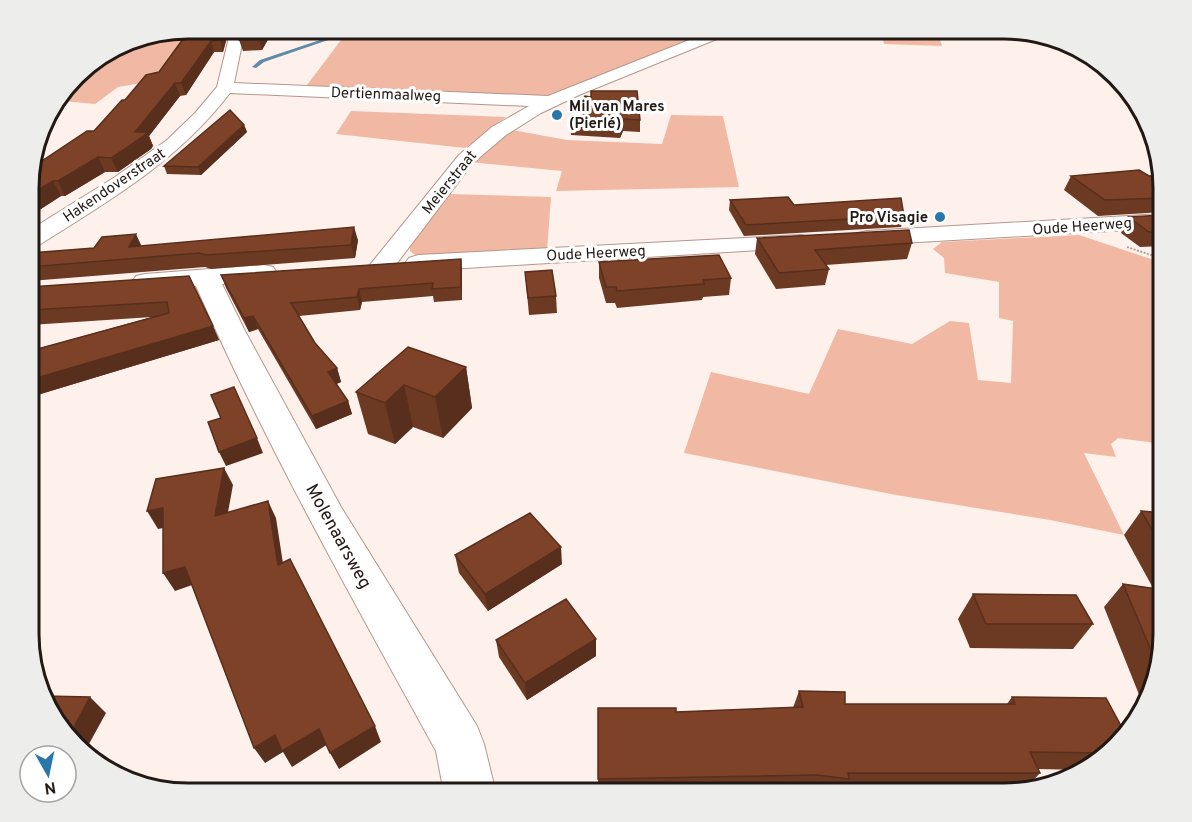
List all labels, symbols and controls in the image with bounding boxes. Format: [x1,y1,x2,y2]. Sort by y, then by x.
street label: Dertienmaalweg [330,84,441,107]
place label: Mil van Mares (Pierlé) [569,98,665,134]
marker: Mil van Mares (Pierlé) [550,108,564,122]
street label: Hakendoverstraat [60,145,170,227]
street label: Meierstraat [419,147,482,219]
place label: Pro Visagie [850,209,928,228]
marker: Pro Visagie [933,210,947,224]
street label: Oude Heerweg [1032,215,1132,240]
street label: Oude Heerweg [546,242,646,267]
street label: Molenaarsweg [299,480,376,593]
north arrow [18,744,78,804]
text: N [43,776,57,798]

